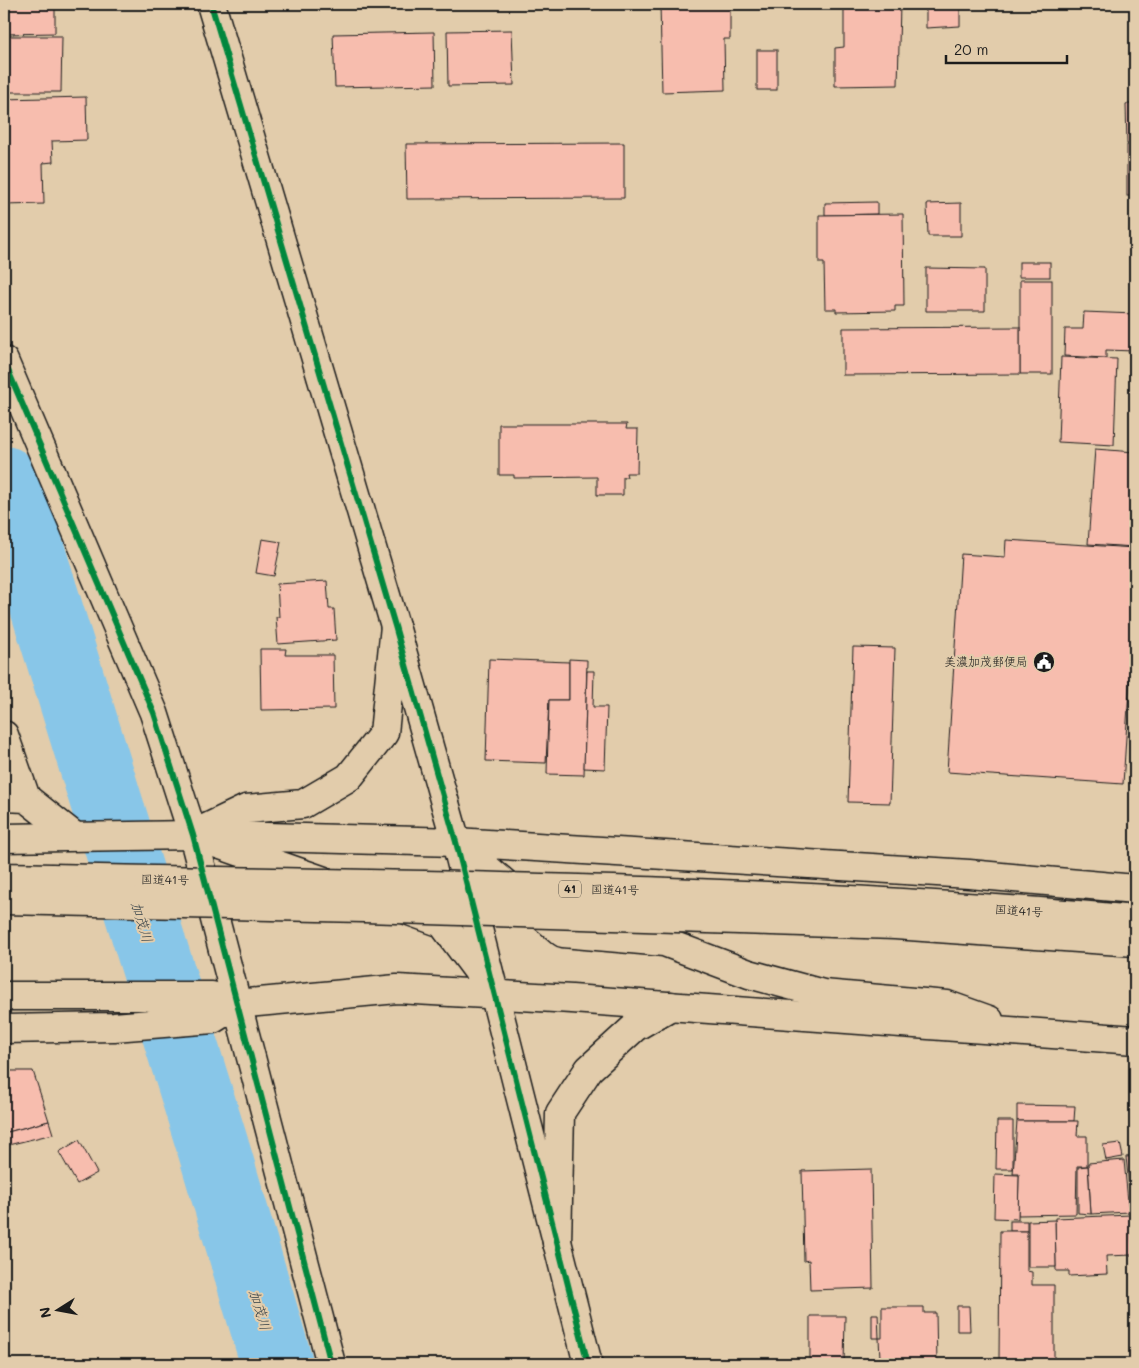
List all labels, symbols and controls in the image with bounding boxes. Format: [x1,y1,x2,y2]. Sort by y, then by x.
scale bar [946,32,1068,64]
text: 20 m [954,39,988,59]
public building icon: 美濃加茂郵便局 [1032,650,1056,674]
place label: 美濃加茂郵便局 [944,653,1028,669]
street label: 国道41号 [141,871,189,887]
road number: 41 [559,881,581,898]
street label: 国道41号 [591,881,639,897]
water label: 加茂川 [127,899,158,945]
street label: 国道41号 [994,900,1044,920]
north arrow [32,1286,82,1336]
water label: 加茂川 [245,1287,276,1333]
text: N [34,1306,55,1320]

